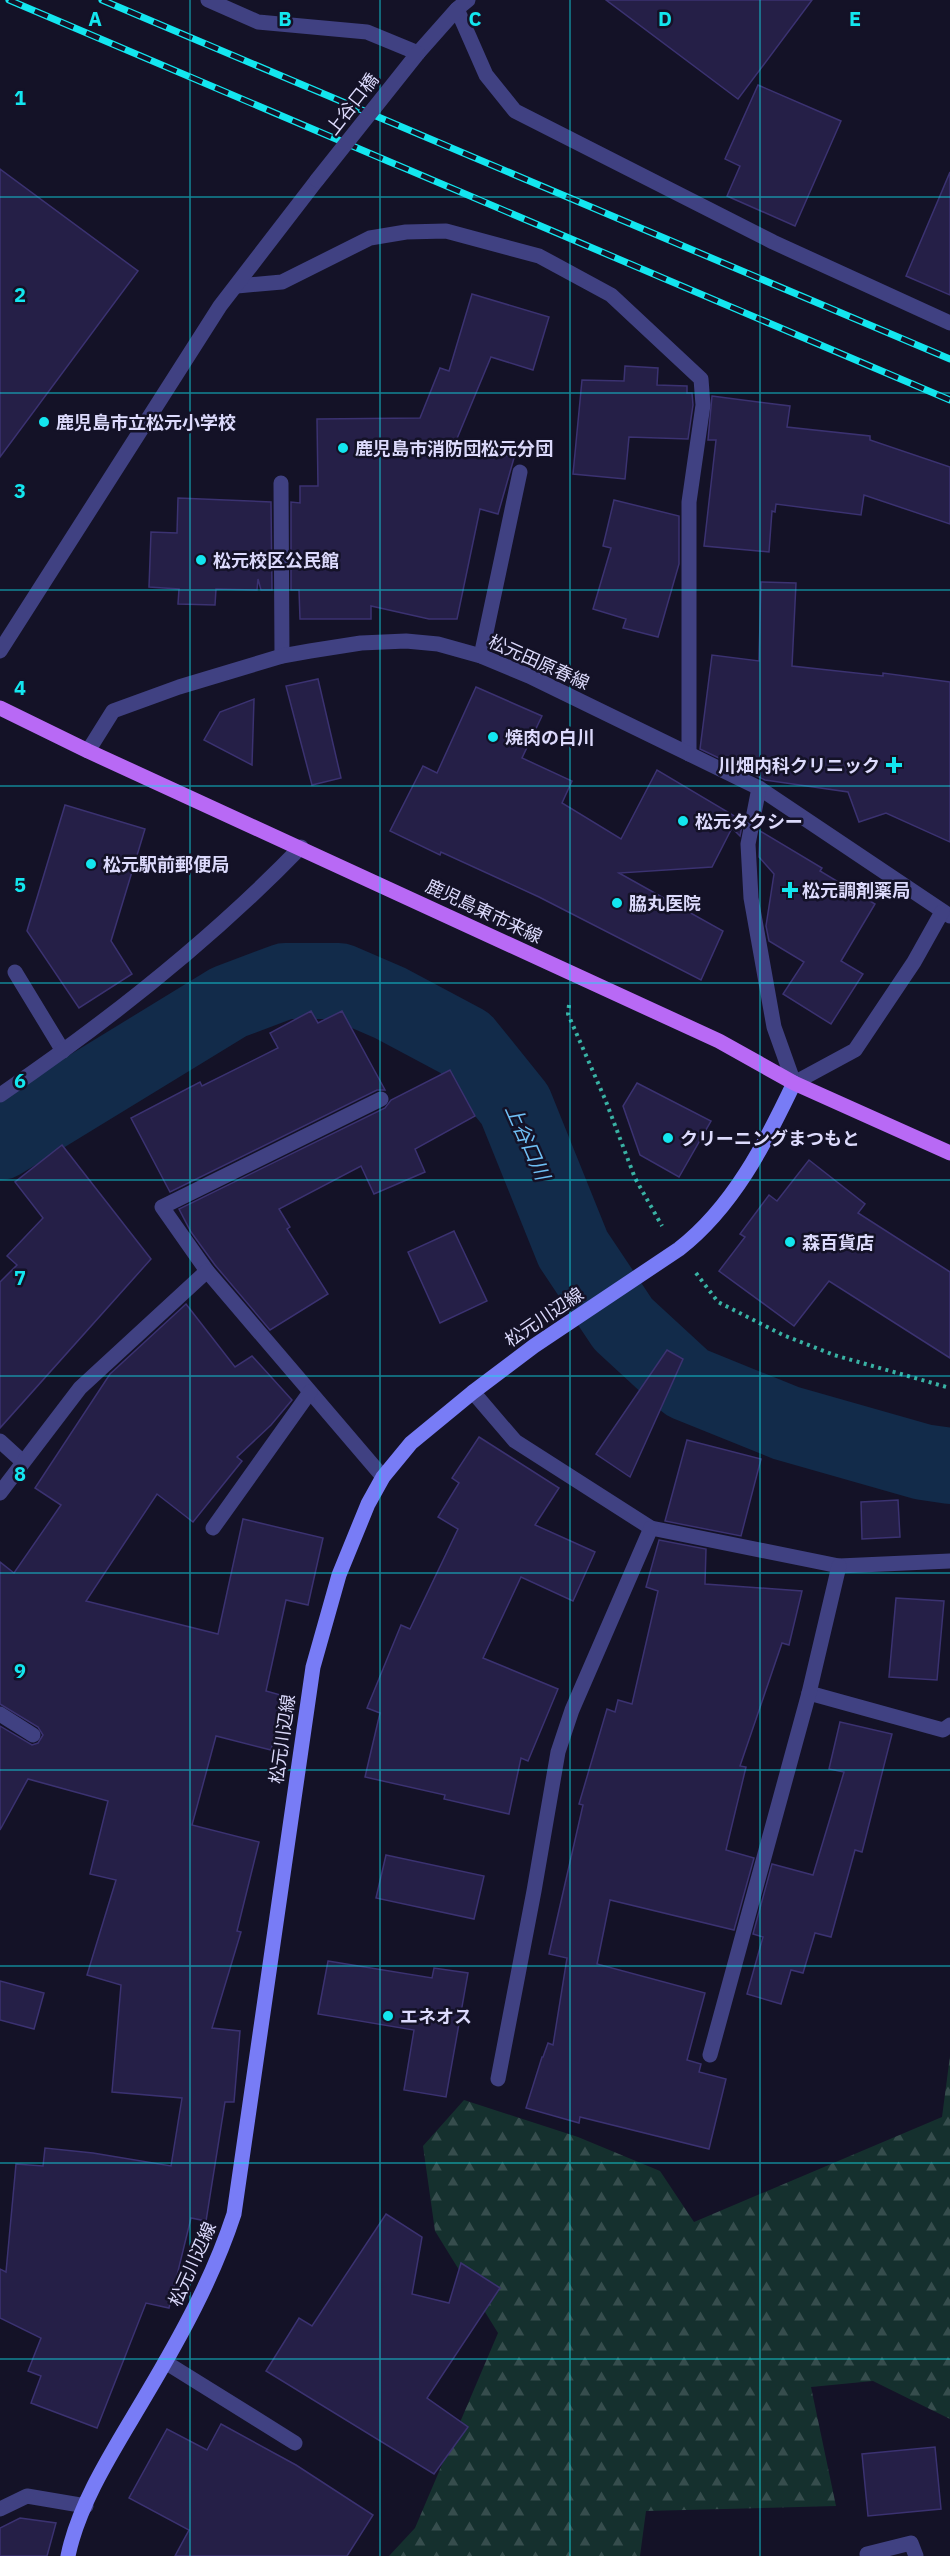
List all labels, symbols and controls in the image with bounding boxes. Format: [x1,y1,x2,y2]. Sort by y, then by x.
text: A [88,5,102,32]
text: B [278,5,292,32]
text: C [468,5,482,32]
text: D [658,5,672,32]
text: E [849,5,861,32]
street label: 上谷口橋 [321,69,383,139]
text: 1 [14,84,26,111]
text: 2 [14,281,26,308]
place label: 鹿児島市立松元小学校 [56,411,236,434]
marker: 鹿児島市立松元小学校 [37,415,51,429]
place label: 鹿児島市消防団松元分団 [355,437,553,460]
marker: 鹿児島市消防団松元分団 [336,441,350,455]
text: 3 [14,477,26,504]
place label: 松元校区公民館 [213,549,339,572]
marker: 松元校区公民館 [194,553,208,567]
street label: 松元田原春線 [485,630,593,694]
text: 4 [14,674,26,701]
place label: 焼肉の白川 [505,726,595,749]
marker: 焼肉の白川 [486,730,500,744]
place label: 川畑内科クリニック [718,754,880,777]
marker: 川畑内科クリニック [885,756,903,774]
place label: 松元タクシー [695,810,803,833]
marker: 松元タクシー [676,814,690,828]
place label: 松元駅前郵便局 [103,853,229,876]
marker: 松元駅前郵便局 [84,857,98,871]
text: 5 [14,871,26,898]
street label: 鹿児島東市来線 [422,874,546,948]
place label: 松元調剤薬局 [802,879,910,902]
marker: 松元調剤薬局 [783,883,797,897]
place label: 脇丸医院 [629,892,701,915]
marker: 脇丸医院 [610,896,624,910]
text: 6 [14,1067,26,1094]
water label: 上谷口川 [499,1100,557,1186]
place label: クリーニングまつもと [680,1127,860,1150]
marker: クリーニングまつもと [661,1131,675,1145]
place label: 森百貨店 [802,1231,874,1254]
marker: 森百貨店 [783,1235,797,1249]
text: 7 [14,1264,26,1291]
street label: 松元川辺線 [500,1282,588,1352]
text: 8 [14,1460,26,1487]
text: 9 [14,1657,26,1684]
street label: 松元川辺線 [264,1693,300,1785]
place label: エネオス [400,2005,472,2028]
marker: エネオス [381,2009,395,2023]
street label: 松元川辺線 [163,2218,221,2310]

